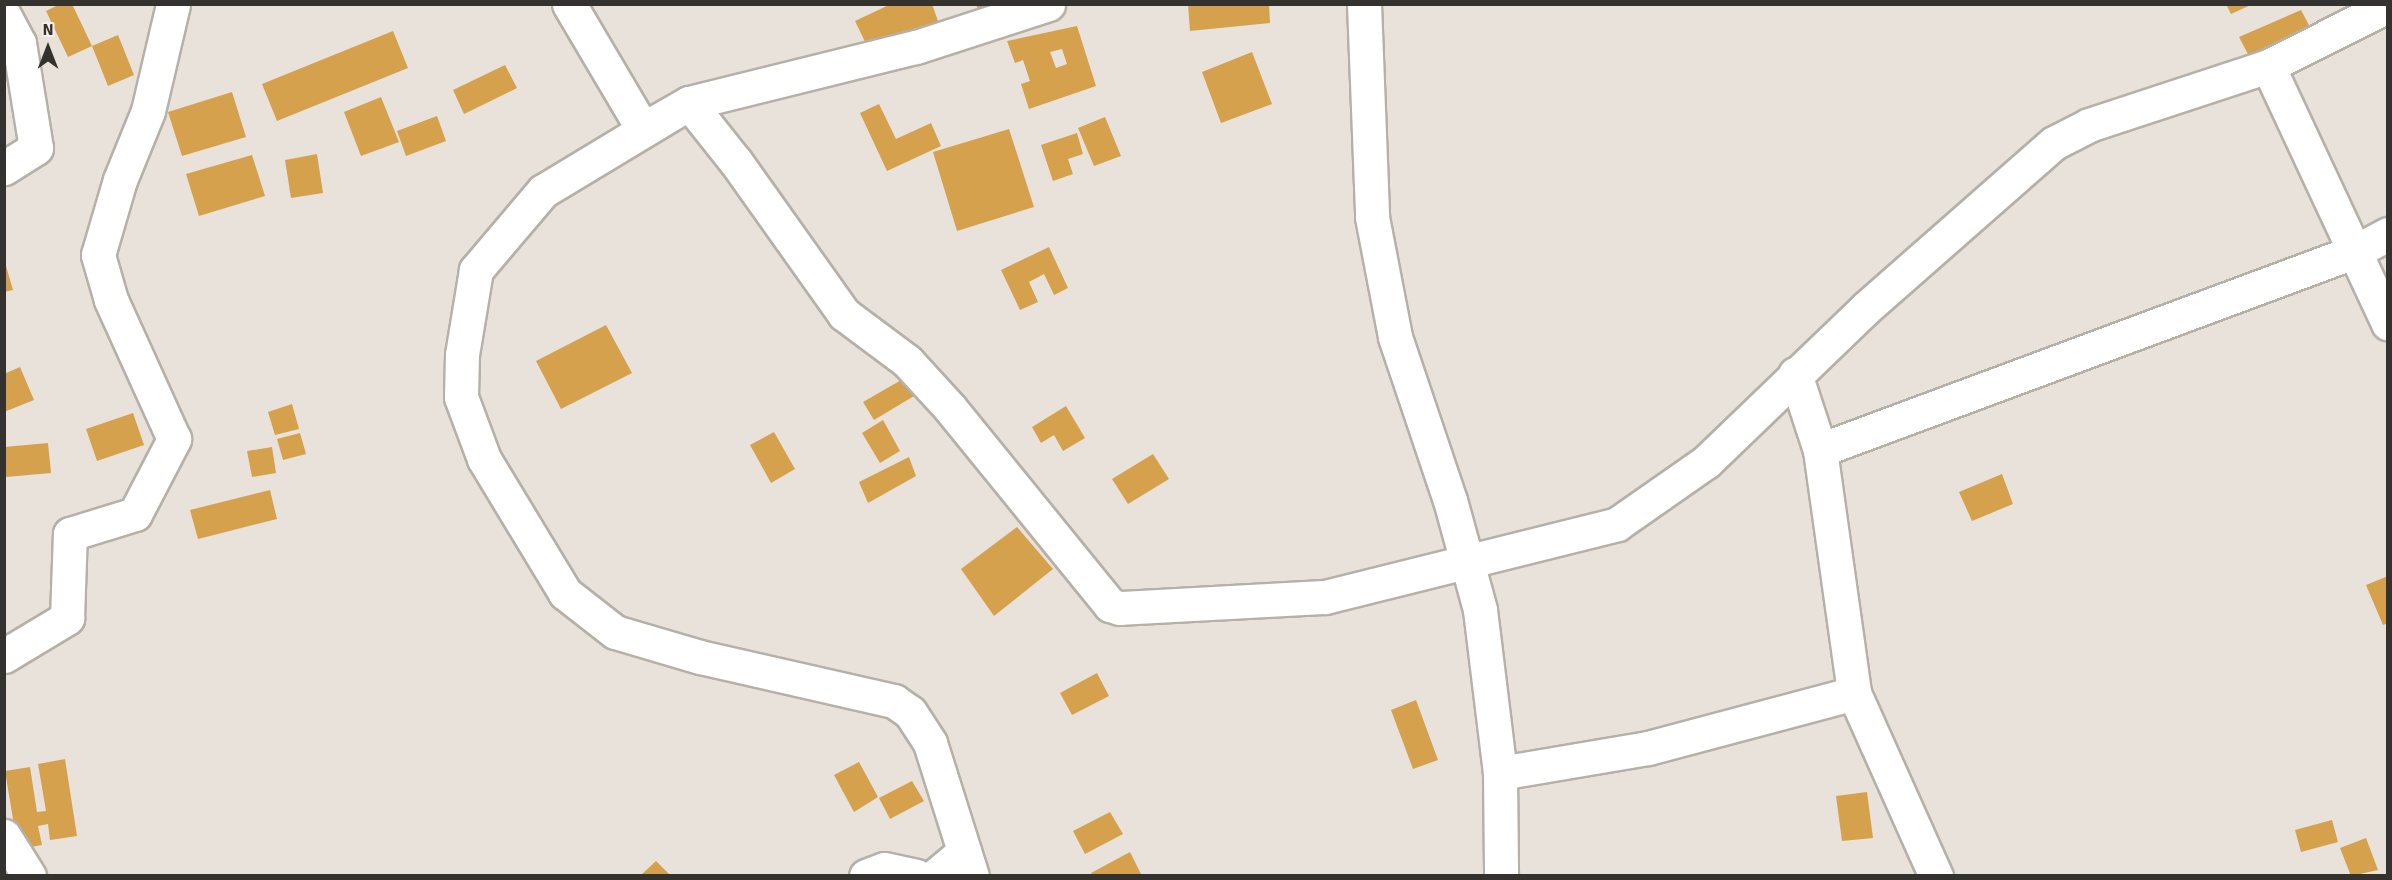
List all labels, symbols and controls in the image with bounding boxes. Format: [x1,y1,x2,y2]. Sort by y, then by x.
north arrow [18,18,78,78]
text: N [42,20,54,40]

